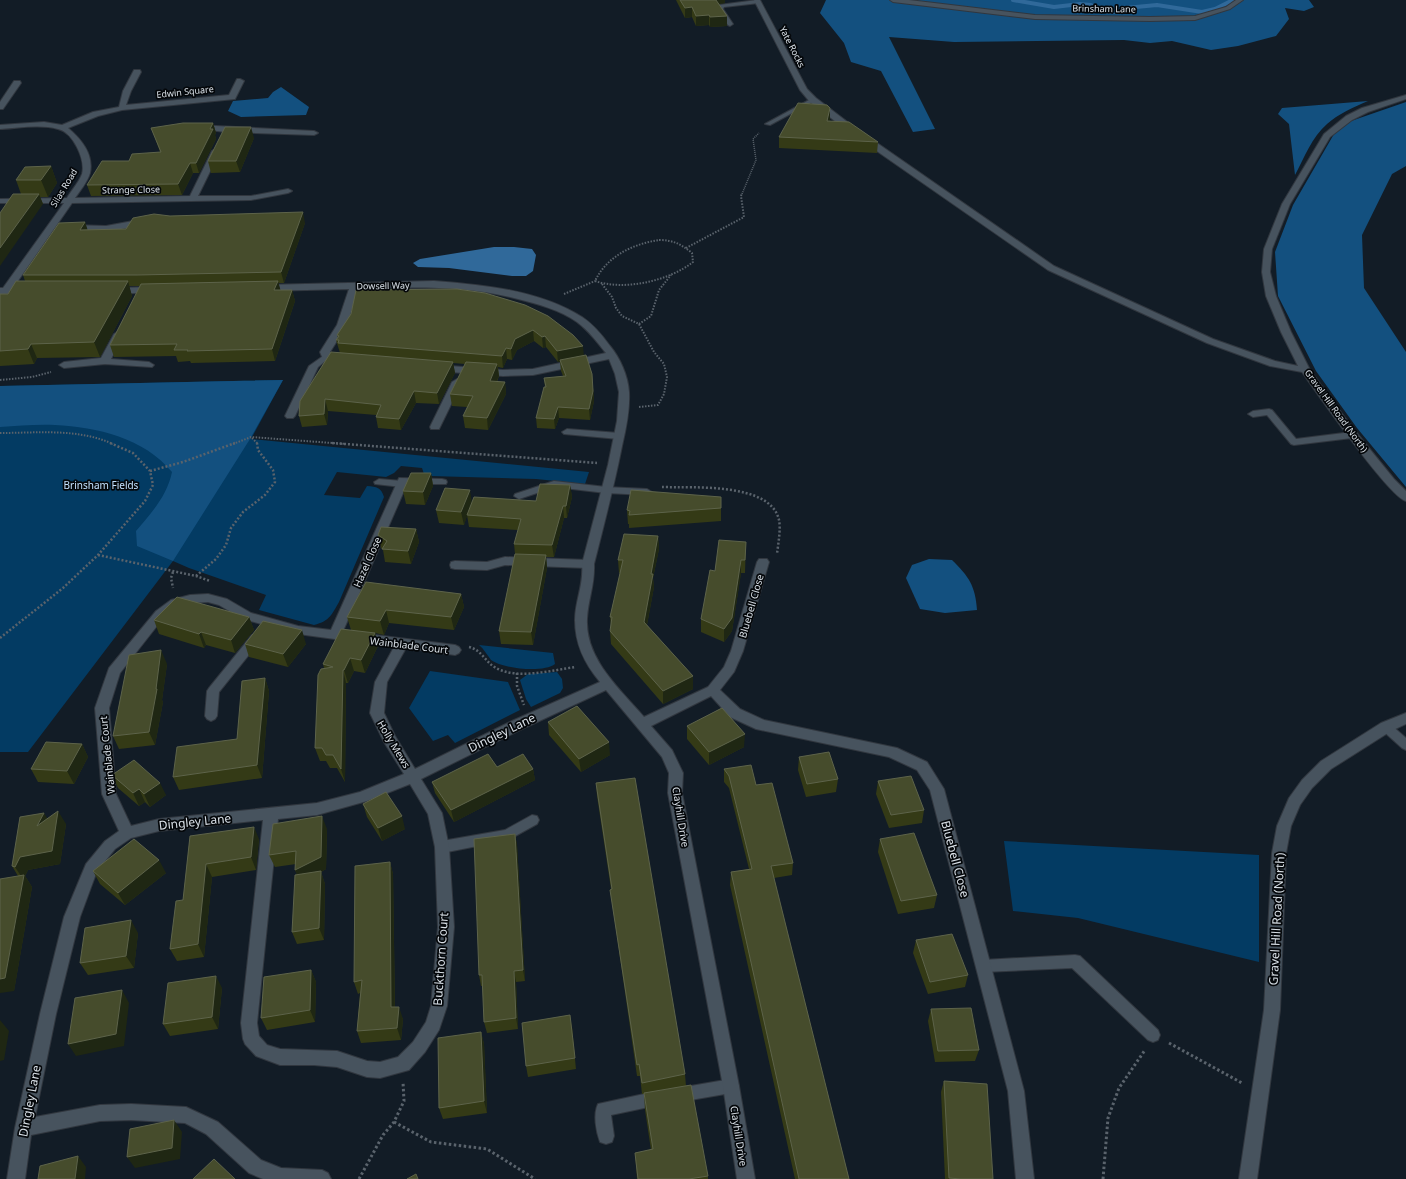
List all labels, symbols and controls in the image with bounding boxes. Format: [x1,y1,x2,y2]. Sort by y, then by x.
street label: Brinsham Lane [1072,1,1136,16]
street label: Yate Rocks [776,24,808,70]
street label: Edwin Square [156,82,214,101]
street label: Silas Road [47,166,80,209]
street label: Strange Close [102,182,160,197]
street label: Dowsell Way [356,279,410,292]
street label: Gravel Hill Road (North) [1302,367,1371,455]
park label: Brinsham Fields [64,478,139,492]
street label: Hazel Close [350,534,385,589]
street label: Bluebell Close [735,572,767,640]
street label: Wainblade Court [369,633,449,657]
street label: Dingley Lane [465,709,538,756]
street label: Wainblade Court [96,715,118,795]
street label: Holly Mews [374,717,414,771]
street label: Clayhill Drive [669,786,693,848]
street label: Dingley Lane [158,809,232,834]
street label: Bluebell Close [937,819,974,899]
street label: Gravel Hill Road (North) [1265,852,1288,986]
street label: Buckthorn Court [429,911,452,1006]
street label: Dingley Lane [14,1063,45,1138]
street label: Clayhill Drive [727,1105,751,1167]

